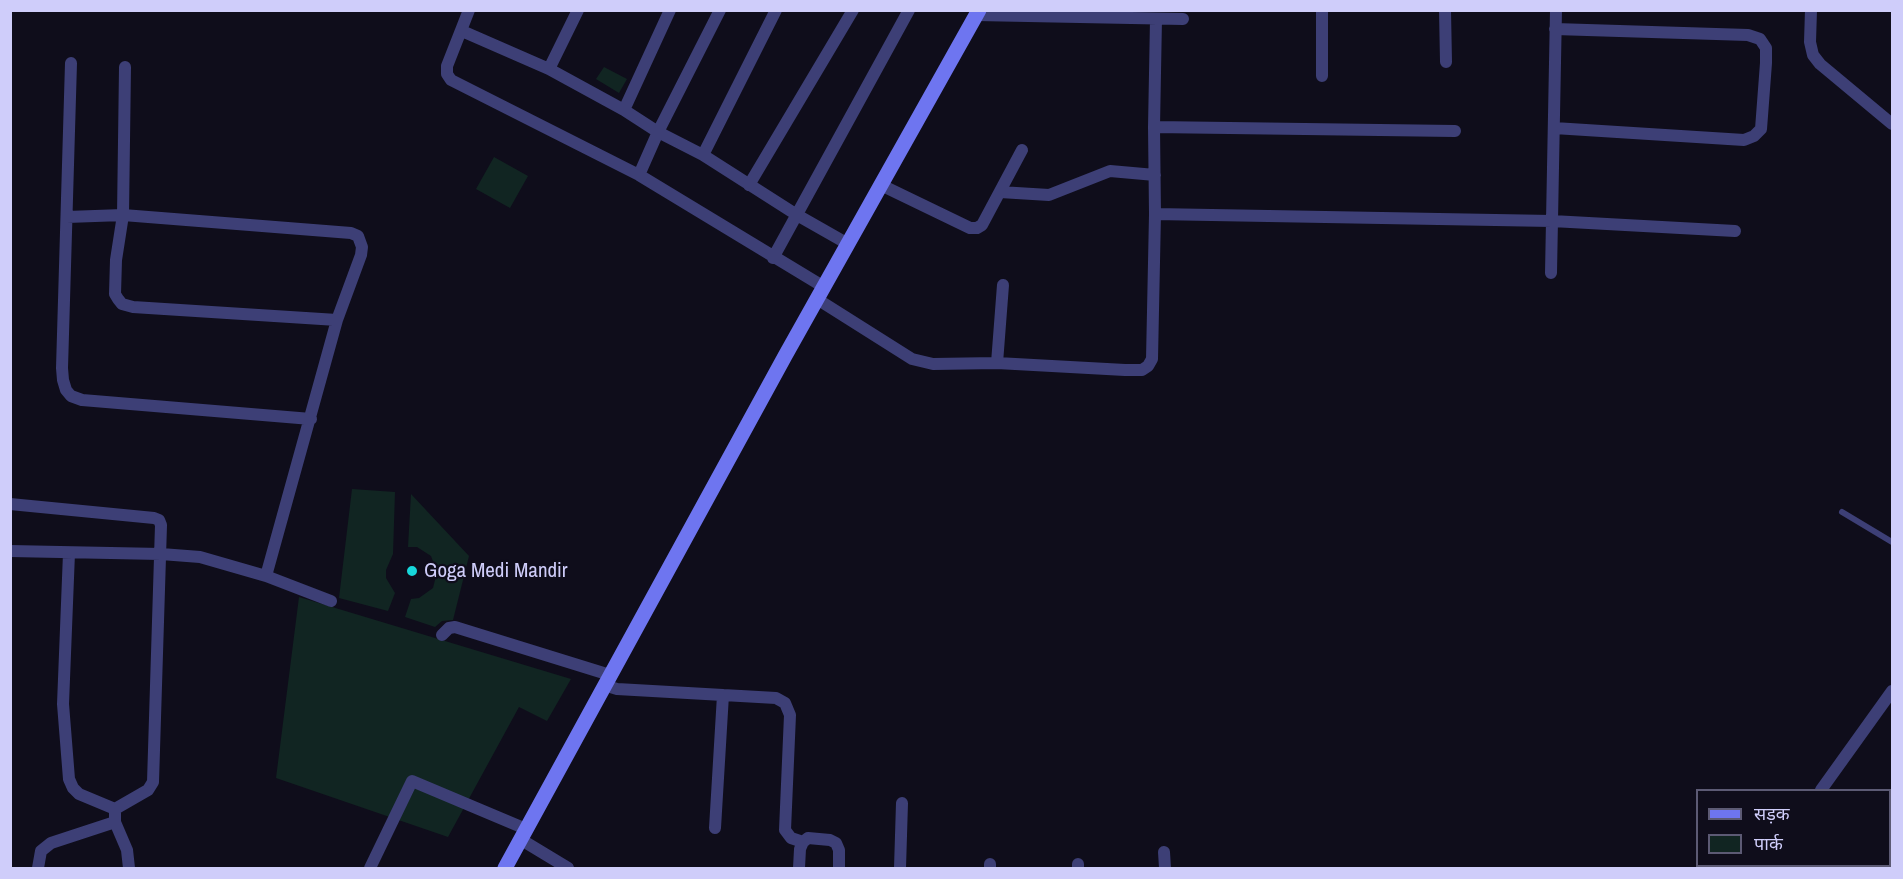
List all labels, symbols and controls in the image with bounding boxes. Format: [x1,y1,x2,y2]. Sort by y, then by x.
place label: Goga Medi Mandir [424,558,568,584]
marker: Goga Medi Mandir [405,564,419,578]
legend [1696,789,1891,867]
text: सड़क [1754,801,1790,826]
text: पार्क [1754,831,1783,856]

